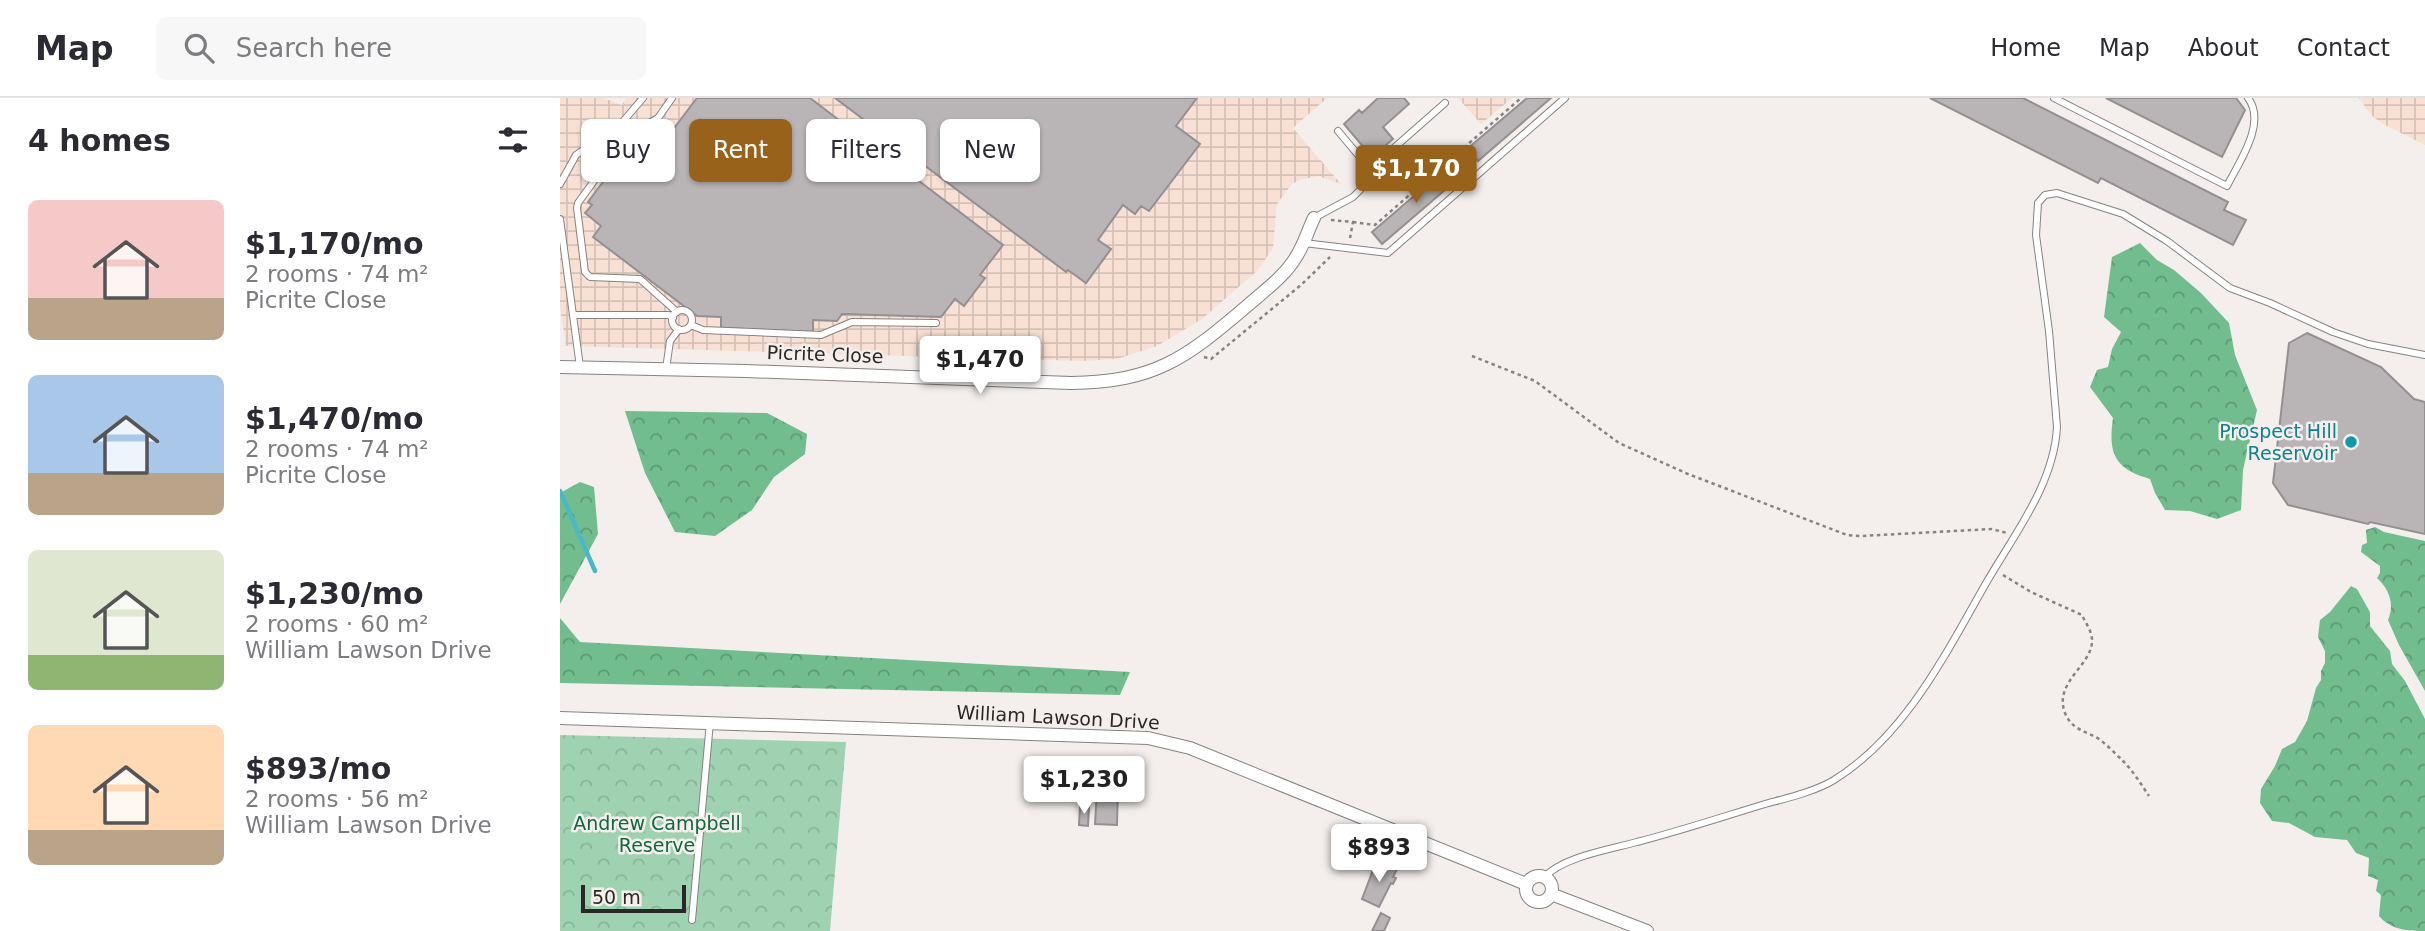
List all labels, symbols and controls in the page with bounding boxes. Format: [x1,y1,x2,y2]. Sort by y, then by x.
search box [156,17,646,80]
text: Map [35,29,114,68]
icon: search [180,29,218,67]
text: Search here [236,33,392,63]
text: Home [1990,34,2061,62]
text: Map [2099,34,2150,62]
text: About [2188,34,2259,62]
text: Contact [2297,34,2390,62]
chip: Buy [581,119,675,182]
chip: Rent [689,119,792,182]
chip: Filters [806,119,926,182]
chip: New [940,119,1040,182]
icon: filters [494,121,532,159]
text: 4 homes [28,123,171,158]
pin: $1,170 [1359,146,1473,205]
text: $1,170 [1372,155,1460,181]
text: $1,170/mo [245,226,424,261]
icon: home [84,228,168,312]
text: 2 rooms · 74 m² [245,261,429,287]
text: Picrite Close [245,287,386,313]
pin: $1,470 [923,336,1037,396]
street label: Picrite Close [766,341,884,367]
text: $1,470 [936,346,1024,372]
text: $1,470/mo [245,401,424,436]
icon: home [84,403,168,487]
place label: Prospect Hill Reservoir [2219,420,2337,464]
marker: Prospect Hill Reservoir [2343,434,2359,450]
text: 2 rooms · 74 m² [245,436,429,462]
text: Picrite Close [245,462,386,488]
text: $1,230/mo [245,576,424,611]
icon: home [84,578,168,662]
text: 2 rooms · 60 m² [245,611,429,637]
text: William Lawson Drive [245,637,492,663]
street label: William Lawson Drive [956,701,1160,733]
text: $893/mo [245,751,391,786]
icon: home [84,753,168,837]
pin: $1,230 [1027,756,1141,816]
text: $1,230 [1040,766,1128,792]
text: 2 rooms · 56 m² [245,786,429,812]
text: William Lawson Drive [245,812,492,838]
park label: Andrew Campbell Reserve [573,812,741,856]
pin: $893 [1338,824,1420,884]
text: $893 [1347,834,1411,860]
scale bar [581,882,686,914]
text: 50 m [592,886,641,908]

